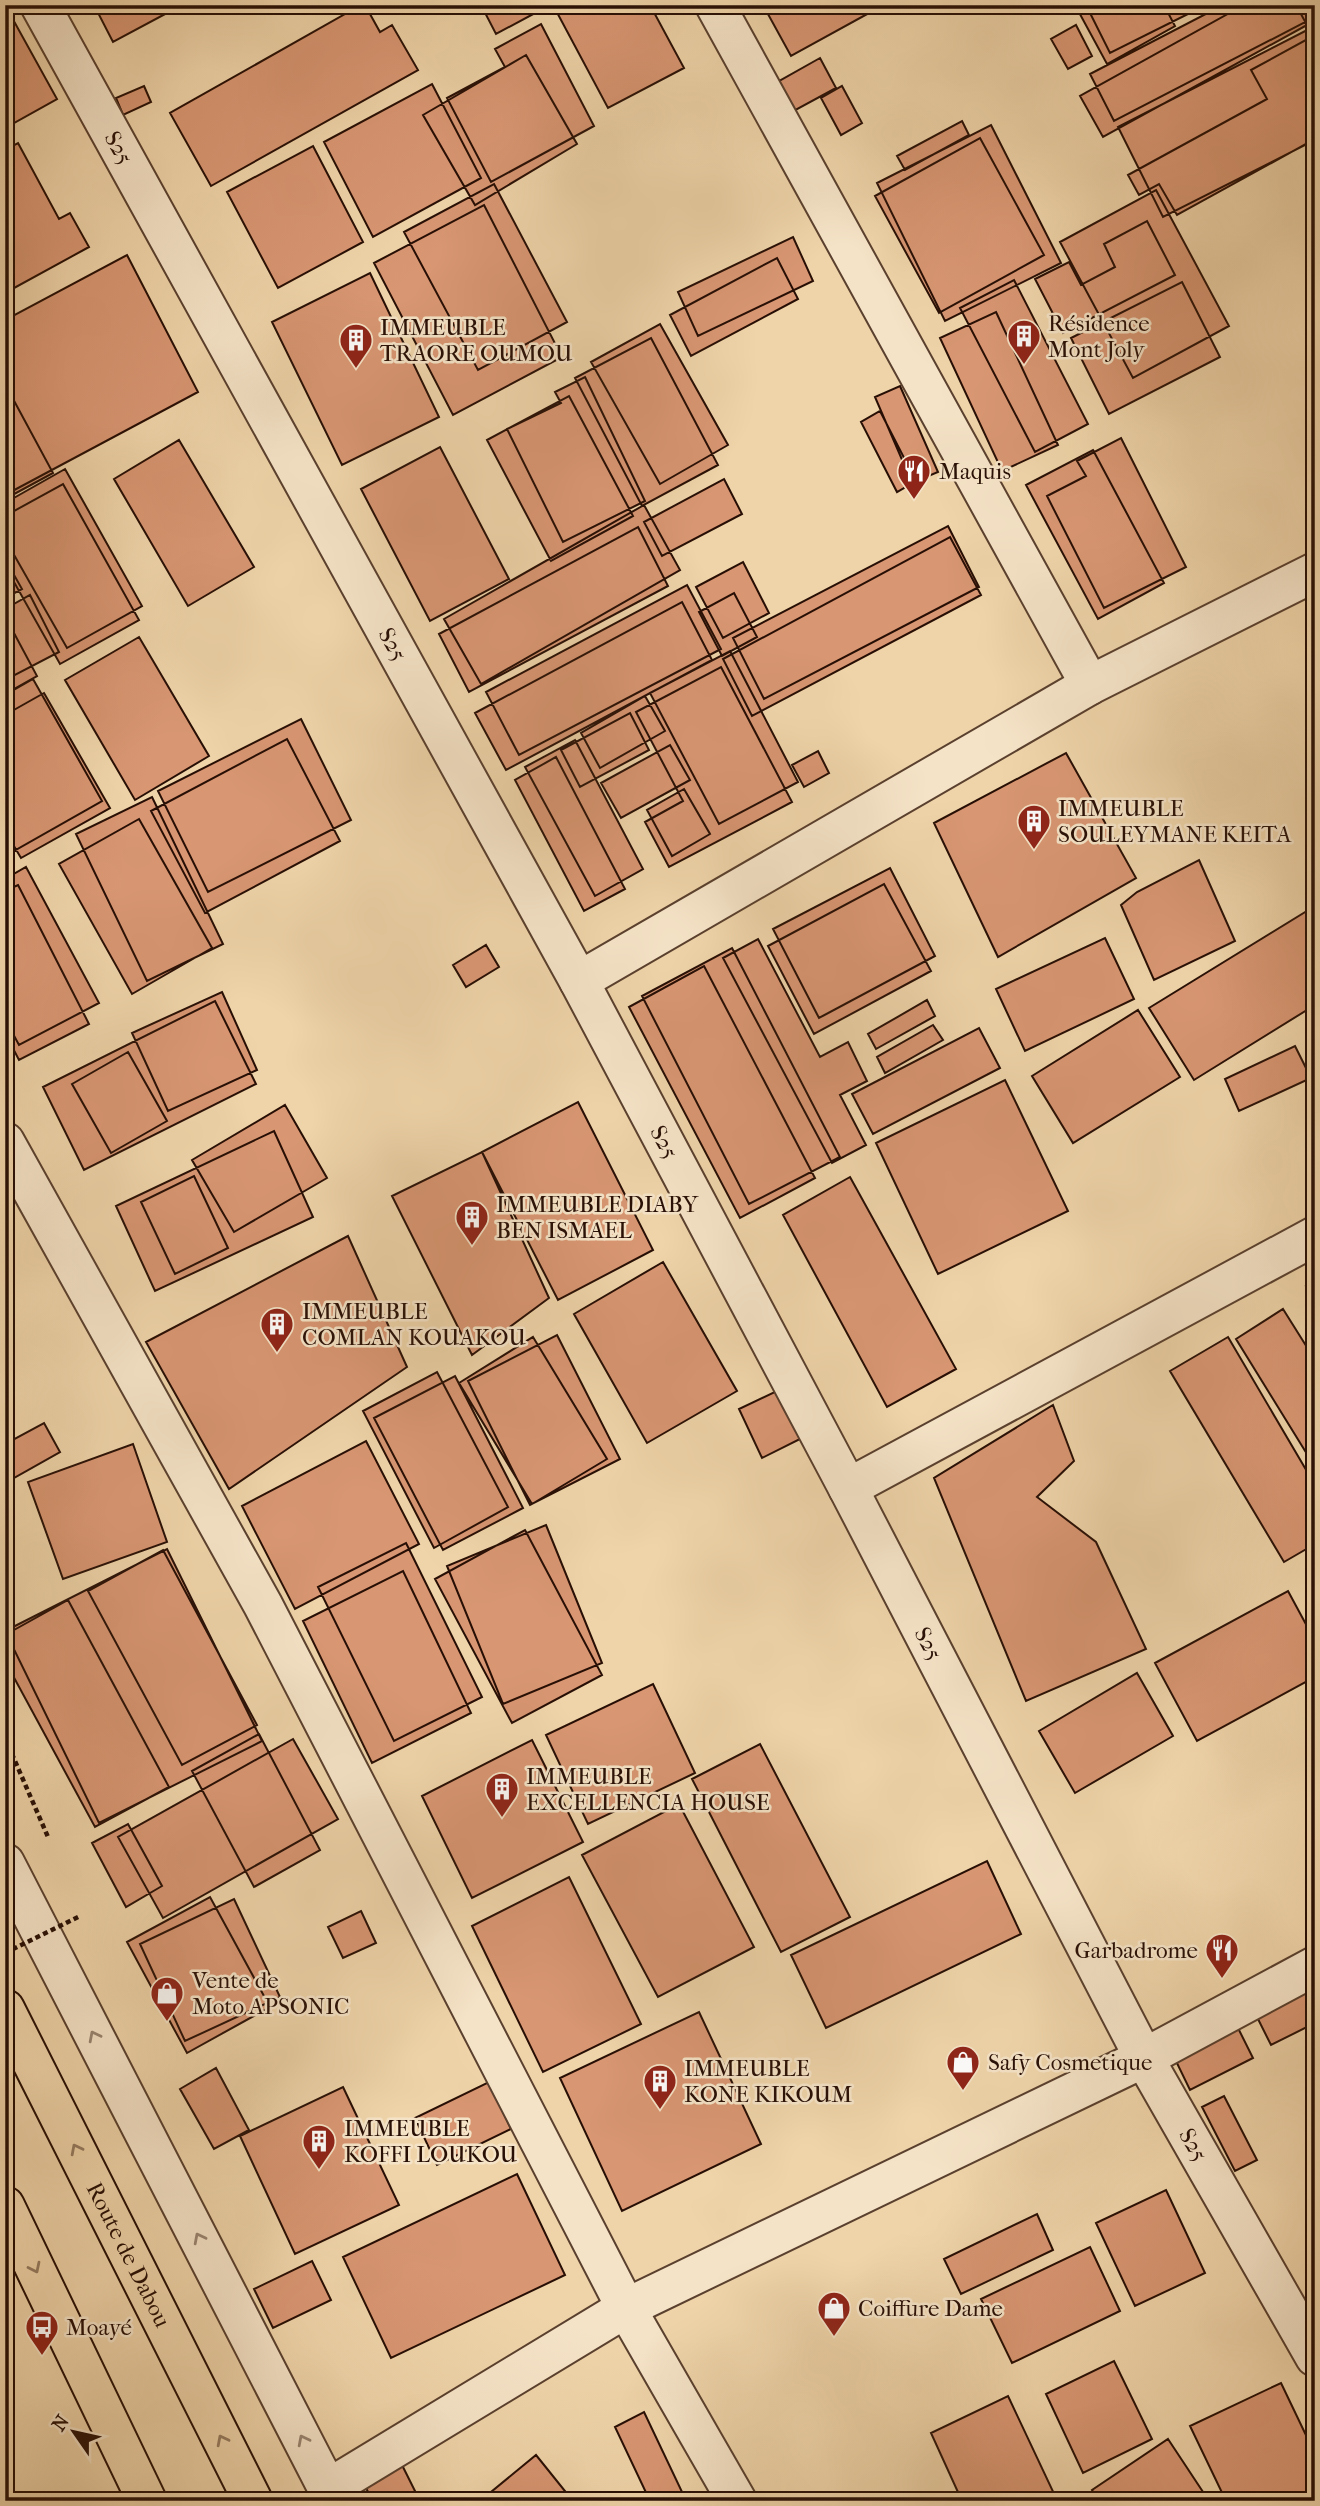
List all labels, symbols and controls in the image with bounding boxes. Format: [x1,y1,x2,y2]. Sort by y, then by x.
street label: S25 [98,127,138,169]
place label: Résidence Mont Joly [1048,310,1150,363]
place label: IMMEUBLE TRAORE OUMOU [380,314,573,367]
building icon: Résidence Mont Joly [1005,317,1043,366]
building icon: IMMEUBLE TRAORE OUMOU [337,321,375,370]
restaurant icon: Maquis [895,452,933,501]
place label: Maquis [939,458,1011,485]
street label: S25 [373,623,412,666]
place label: IMMEUBLE SOULEYMANE KEITA [1058,795,1293,848]
building icon: IMMEUBLE SOULEYMANE KEITA [1015,802,1053,851]
street label: S25 [644,1121,684,1163]
place label: IMMEUBLE DIABY BEN ISMAEL [496,1191,700,1244]
building icon: IMMEUBLE DIABY BEN ISMAEL [453,1198,491,1247]
place label: IMMEUBLE COMLAN KOUAKOU [302,1298,526,1351]
building icon: IMMEUBLE COMLAN KOUAKOU [258,1305,296,1354]
street label: S25 [909,1622,948,1665]
place label: IMMEUBLE EXCELLENCIA HOUSE [526,1763,770,1816]
building icon: IMMEUBLE EXCELLENCIA HOUSE [483,1770,521,1819]
restaurant icon: Garbadrome [1203,1931,1241,1980]
place label: Garbadrome [1075,1937,1198,1964]
place label: Vente de Moto APSONIC [191,1967,349,2020]
shop icon: Vente de Moto APSONIC [148,1974,186,2023]
one-way arrow [89,2031,103,2043]
shop icon: Safy Cosmetique [944,2043,982,2092]
place label: Safy Cosmetique [988,2049,1152,2076]
place label: IMMEUBLE KONE KIKOUM [684,2055,852,2108]
building icon: IMMEUBLE KONE KIKOUM [641,2062,679,2111]
place label: IMMEUBLE KOFFI LOUKOU [344,2115,518,2168]
building icon: IMMEUBLE KOFFI LOUKOU [300,2122,338,2171]
street label: S25 [1173,2124,1213,2166]
one-way arrow [70,2144,84,2156]
street label: Route de Dabou [81,2178,176,2332]
one-way arrow [194,2233,207,2245]
one-way arrow [27,2261,41,2273]
shop icon: Coiffure Dame [815,2289,853,2338]
place label: Coiffure Dame [858,2295,1003,2322]
bus stop icon: Moayé [23,2308,61,2357]
place label: Moayé [66,2314,132,2341]
north arrow [38,2398,108,2468]
text: N [48,2410,74,2435]
one-way arrow [217,2435,231,2447]
one-way arrow [298,2435,312,2447]

